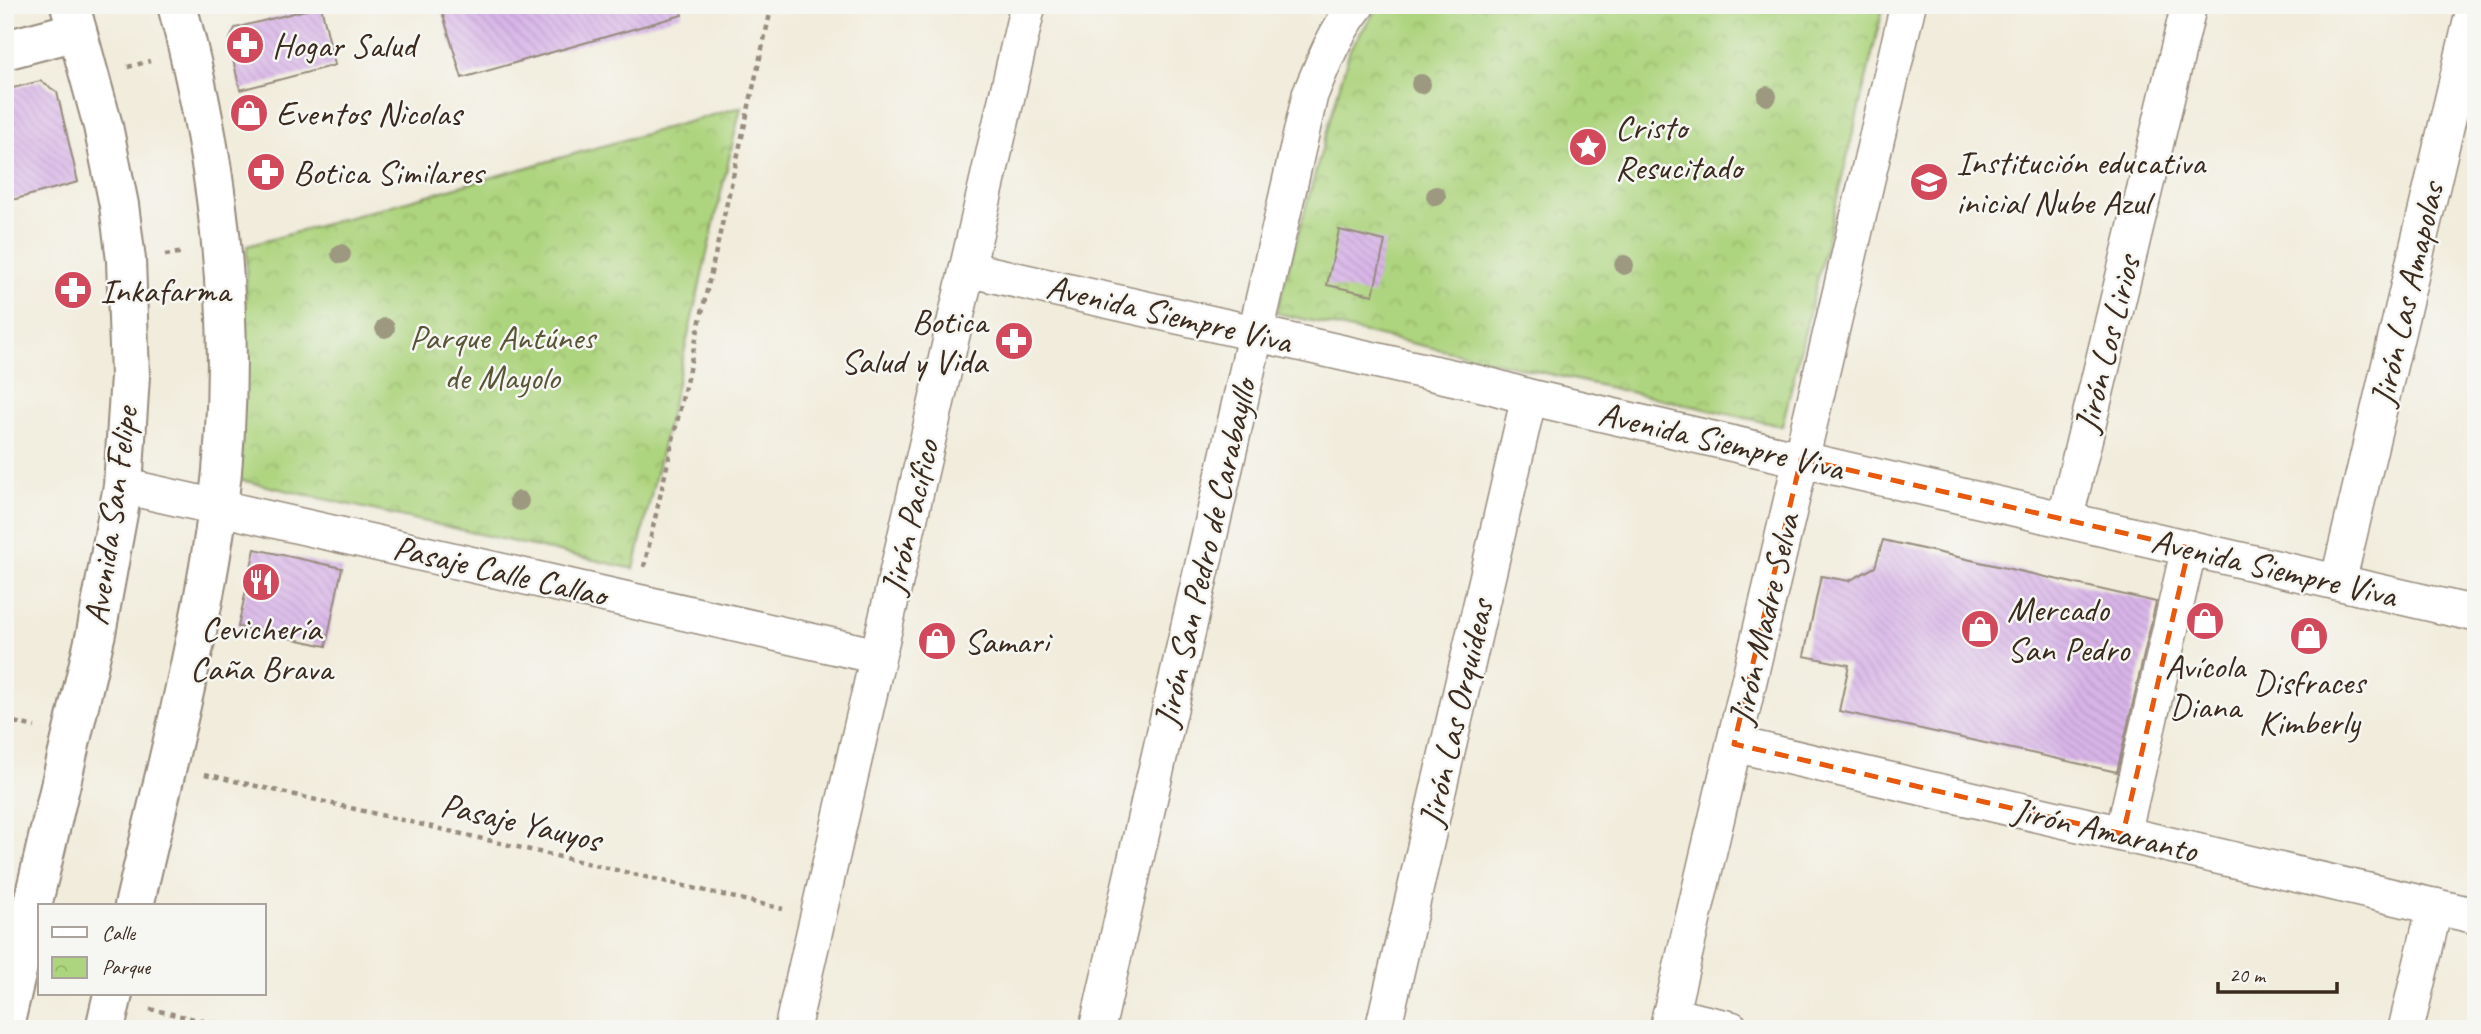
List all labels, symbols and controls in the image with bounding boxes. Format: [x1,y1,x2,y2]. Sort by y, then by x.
place label: Hogar Salud [272,23,421,68]
pharmacy icon: Hogar Salud [224,24,266,66]
place label: Eventos Nicolas [276,91,464,136]
shop icon: Eventos Nicolas [228,92,270,134]
place label: Cristo Resucitado [1615,105,1745,190]
place icon: Cristo Resucitado [1567,126,1609,168]
place label: Institución educativa inicial Nube Azul [1956,140,2207,225]
place label: Botica Similares [293,150,486,195]
pharmacy icon: Botica Similares [245,151,287,193]
school or university icon: Institución educativa inicial Nube Azul [1908,161,1950,203]
street label: Jirón Las Amapolas [2359,175,2455,412]
street label: Jirón Los Lirios [2063,249,2151,438]
street label: Avenida Siempre Viva [1042,264,1298,364]
place label: Inkafarma [100,268,233,313]
pharmacy icon: Inkafarma [52,269,94,311]
place label: Botica Salud y Vida [841,299,990,384]
park label: Parque Antúnes de Mayolo [409,315,598,400]
pharmacy icon: Botica Salud y Vida [993,320,1035,362]
street label: Jirón San Pedro de Carabayllo [1143,372,1268,733]
street label: Avenida Siempre Viva [1594,391,1850,491]
street label: Avenida San Felipe [73,401,149,628]
street label: Jirón Pacífico [870,434,950,600]
street label: Jirón Madre Selva [1717,507,1811,731]
street label: Avenida Siempre Viva [2147,518,2403,618]
street label: Pasaje Calle Callao [389,525,614,618]
restaurant icon: Cevichería Caña Brava [240,561,282,603]
place label: Mercado San Pedro [2007,587,2131,672]
street label: Jirón Las Orquídeas [1408,592,1505,833]
shop icon: Avícola Diana [2184,600,2226,642]
place label: Cevichería Caña Brava [190,606,335,691]
shop icon: Mercado San Pedro [1959,608,2001,650]
shop icon: Disfraces Kimberly [2288,615,2330,657]
place label: Samari [964,619,1053,664]
shop icon: Samari [916,620,958,662]
place label: Avícola Diana [2165,644,2247,729]
place label: Disfraces Kimberly [2253,660,2368,745]
street label: Pasaje Yauyos [437,782,608,863]
street label: Jirón Amaranto [2007,787,2203,873]
legend [38,904,266,996]
text: Calle [102,920,136,946]
scale bar [2218,950,2338,994]
text: Parque [102,954,151,980]
text: 20 m [2229,962,2267,988]

